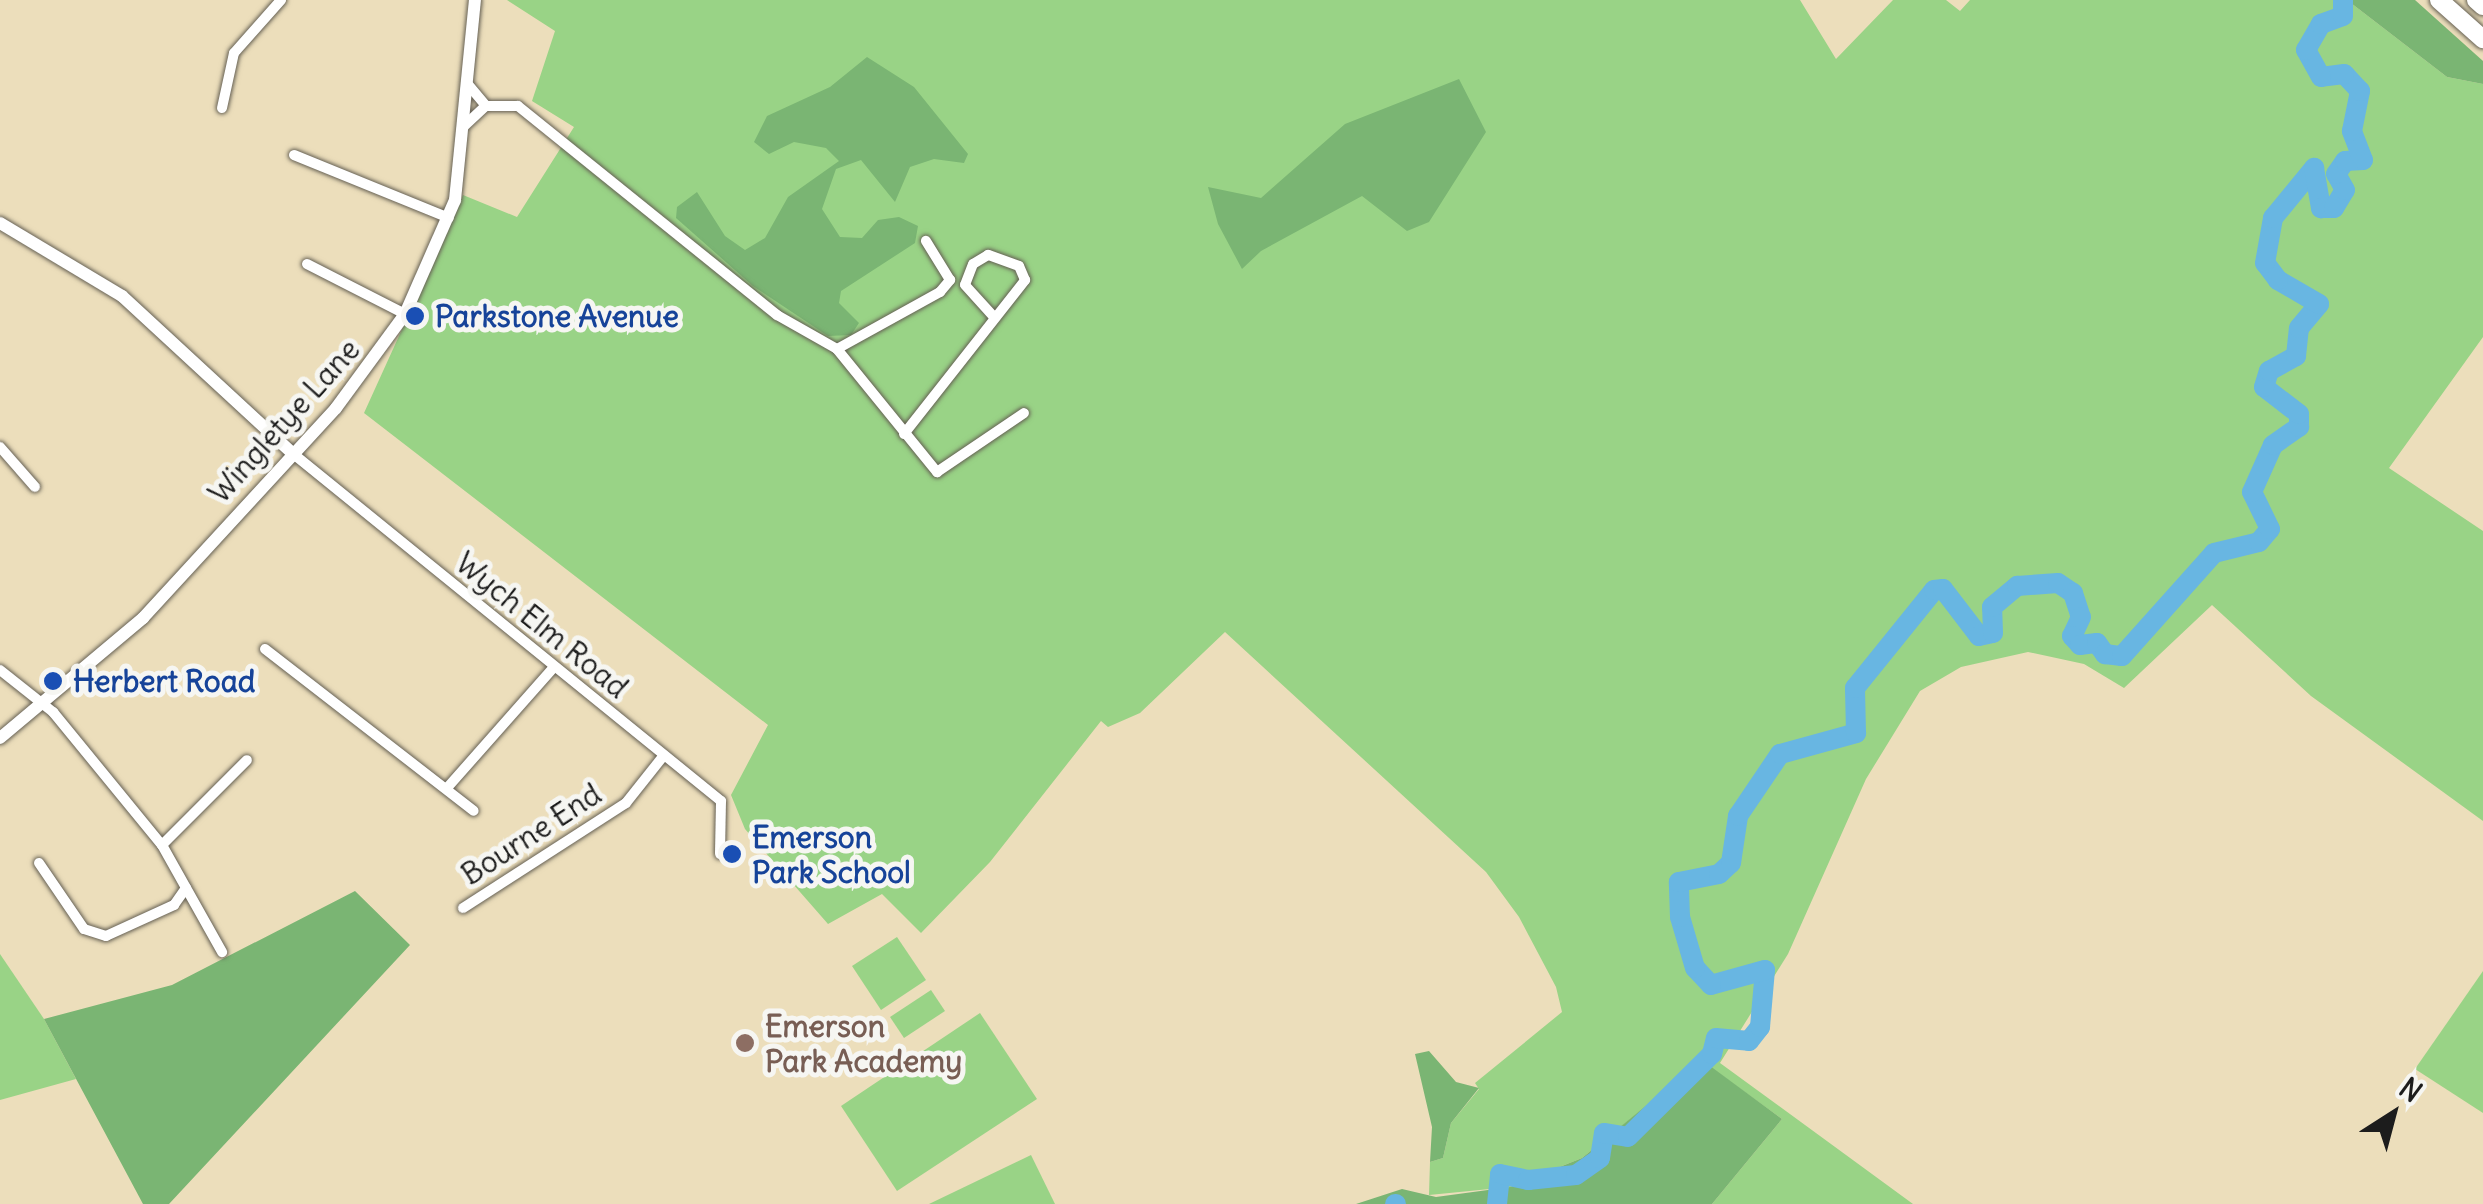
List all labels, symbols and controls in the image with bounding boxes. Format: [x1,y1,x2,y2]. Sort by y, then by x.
place label: Parkstone Avenue [435,298,679,334]
marker: Parkstone Avenue [404,305,426,327]
street label: Wingletye Lane [201,332,367,510]
street label: Wych Elm Road [449,544,635,706]
place label: Herbert Road [73,663,255,699]
marker: Herbert Road [42,670,64,692]
street label: Bourne End [454,775,608,893]
place label: Emerson Park School [752,819,911,890]
marker: Emerson Park School [721,843,743,865]
place label: Emerson Park Academy [765,1008,962,1078]
marker: Emerson Park Academy [734,1032,756,1054]
north arrow [2343,1064,2443,1164]
text: N [2392,1069,2429,1110]

